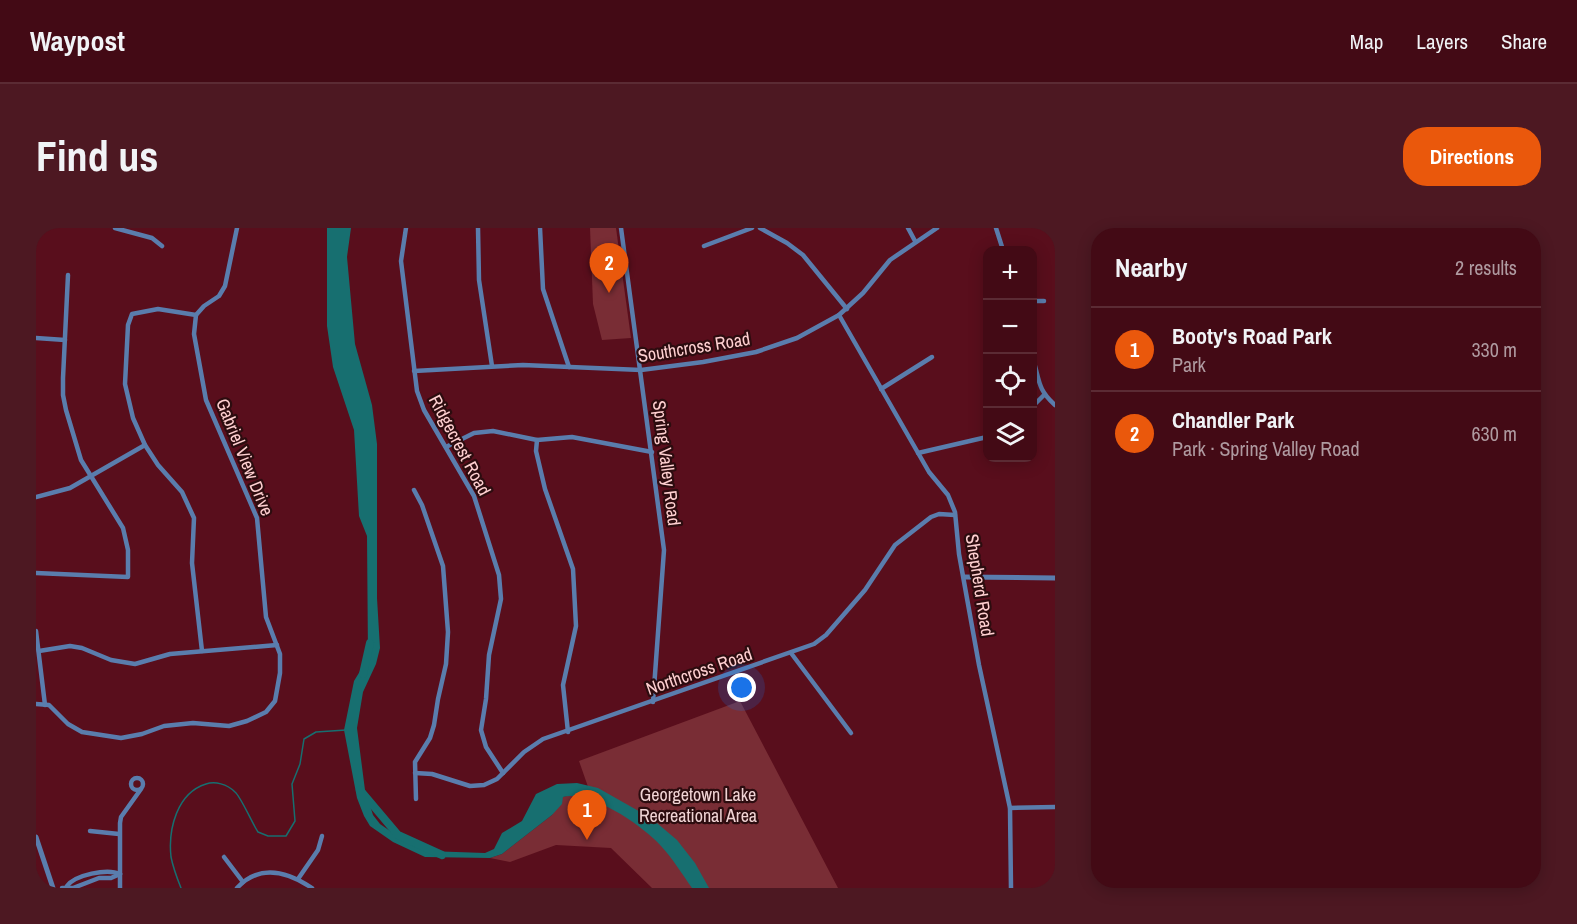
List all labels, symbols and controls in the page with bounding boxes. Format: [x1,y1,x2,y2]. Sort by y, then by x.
text: Waypost [30,22,125,60]
text: Map [1350,27,1383,56]
text: Layers [1416,27,1468,56]
text: Share [1501,27,1547,56]
button: Directions [1403,127,1541,186]
text: Find us [36,128,158,184]
pin: 2 [590,244,628,293]
map controls [983,246,1037,462]
button: + [983,246,1037,300]
text: Nearby [1115,250,1187,285]
text: 2 results [1455,254,1517,281]
button: − [983,300,1037,354]
text: Booty's Road Park [1172,321,1332,351]
street label: Southcross Road [636,326,752,368]
text: 1 [1130,336,1139,363]
text: 330 m [1471,336,1517,363]
text: Park [1172,351,1206,378]
button: locate [983,354,1037,408]
street label: Ridgecrest Road [423,390,497,500]
street label: Gabriel View Drive [210,395,280,519]
street label: Spring Valley Road [647,399,687,527]
text: Chandler Park [1172,405,1294,435]
button: layers [983,408,1037,462]
text: 2 [1130,420,1139,447]
text: 630 m [1471,420,1517,447]
text: Park · Spring Valley Road [1172,435,1360,462]
street label: Shepherd Road [960,532,1000,638]
street label: Northcross Road [643,641,755,701]
your location [727,673,756,702]
park label: Georgetown Lake Recreational Area [639,782,757,828]
pin: 1 [568,790,606,840]

